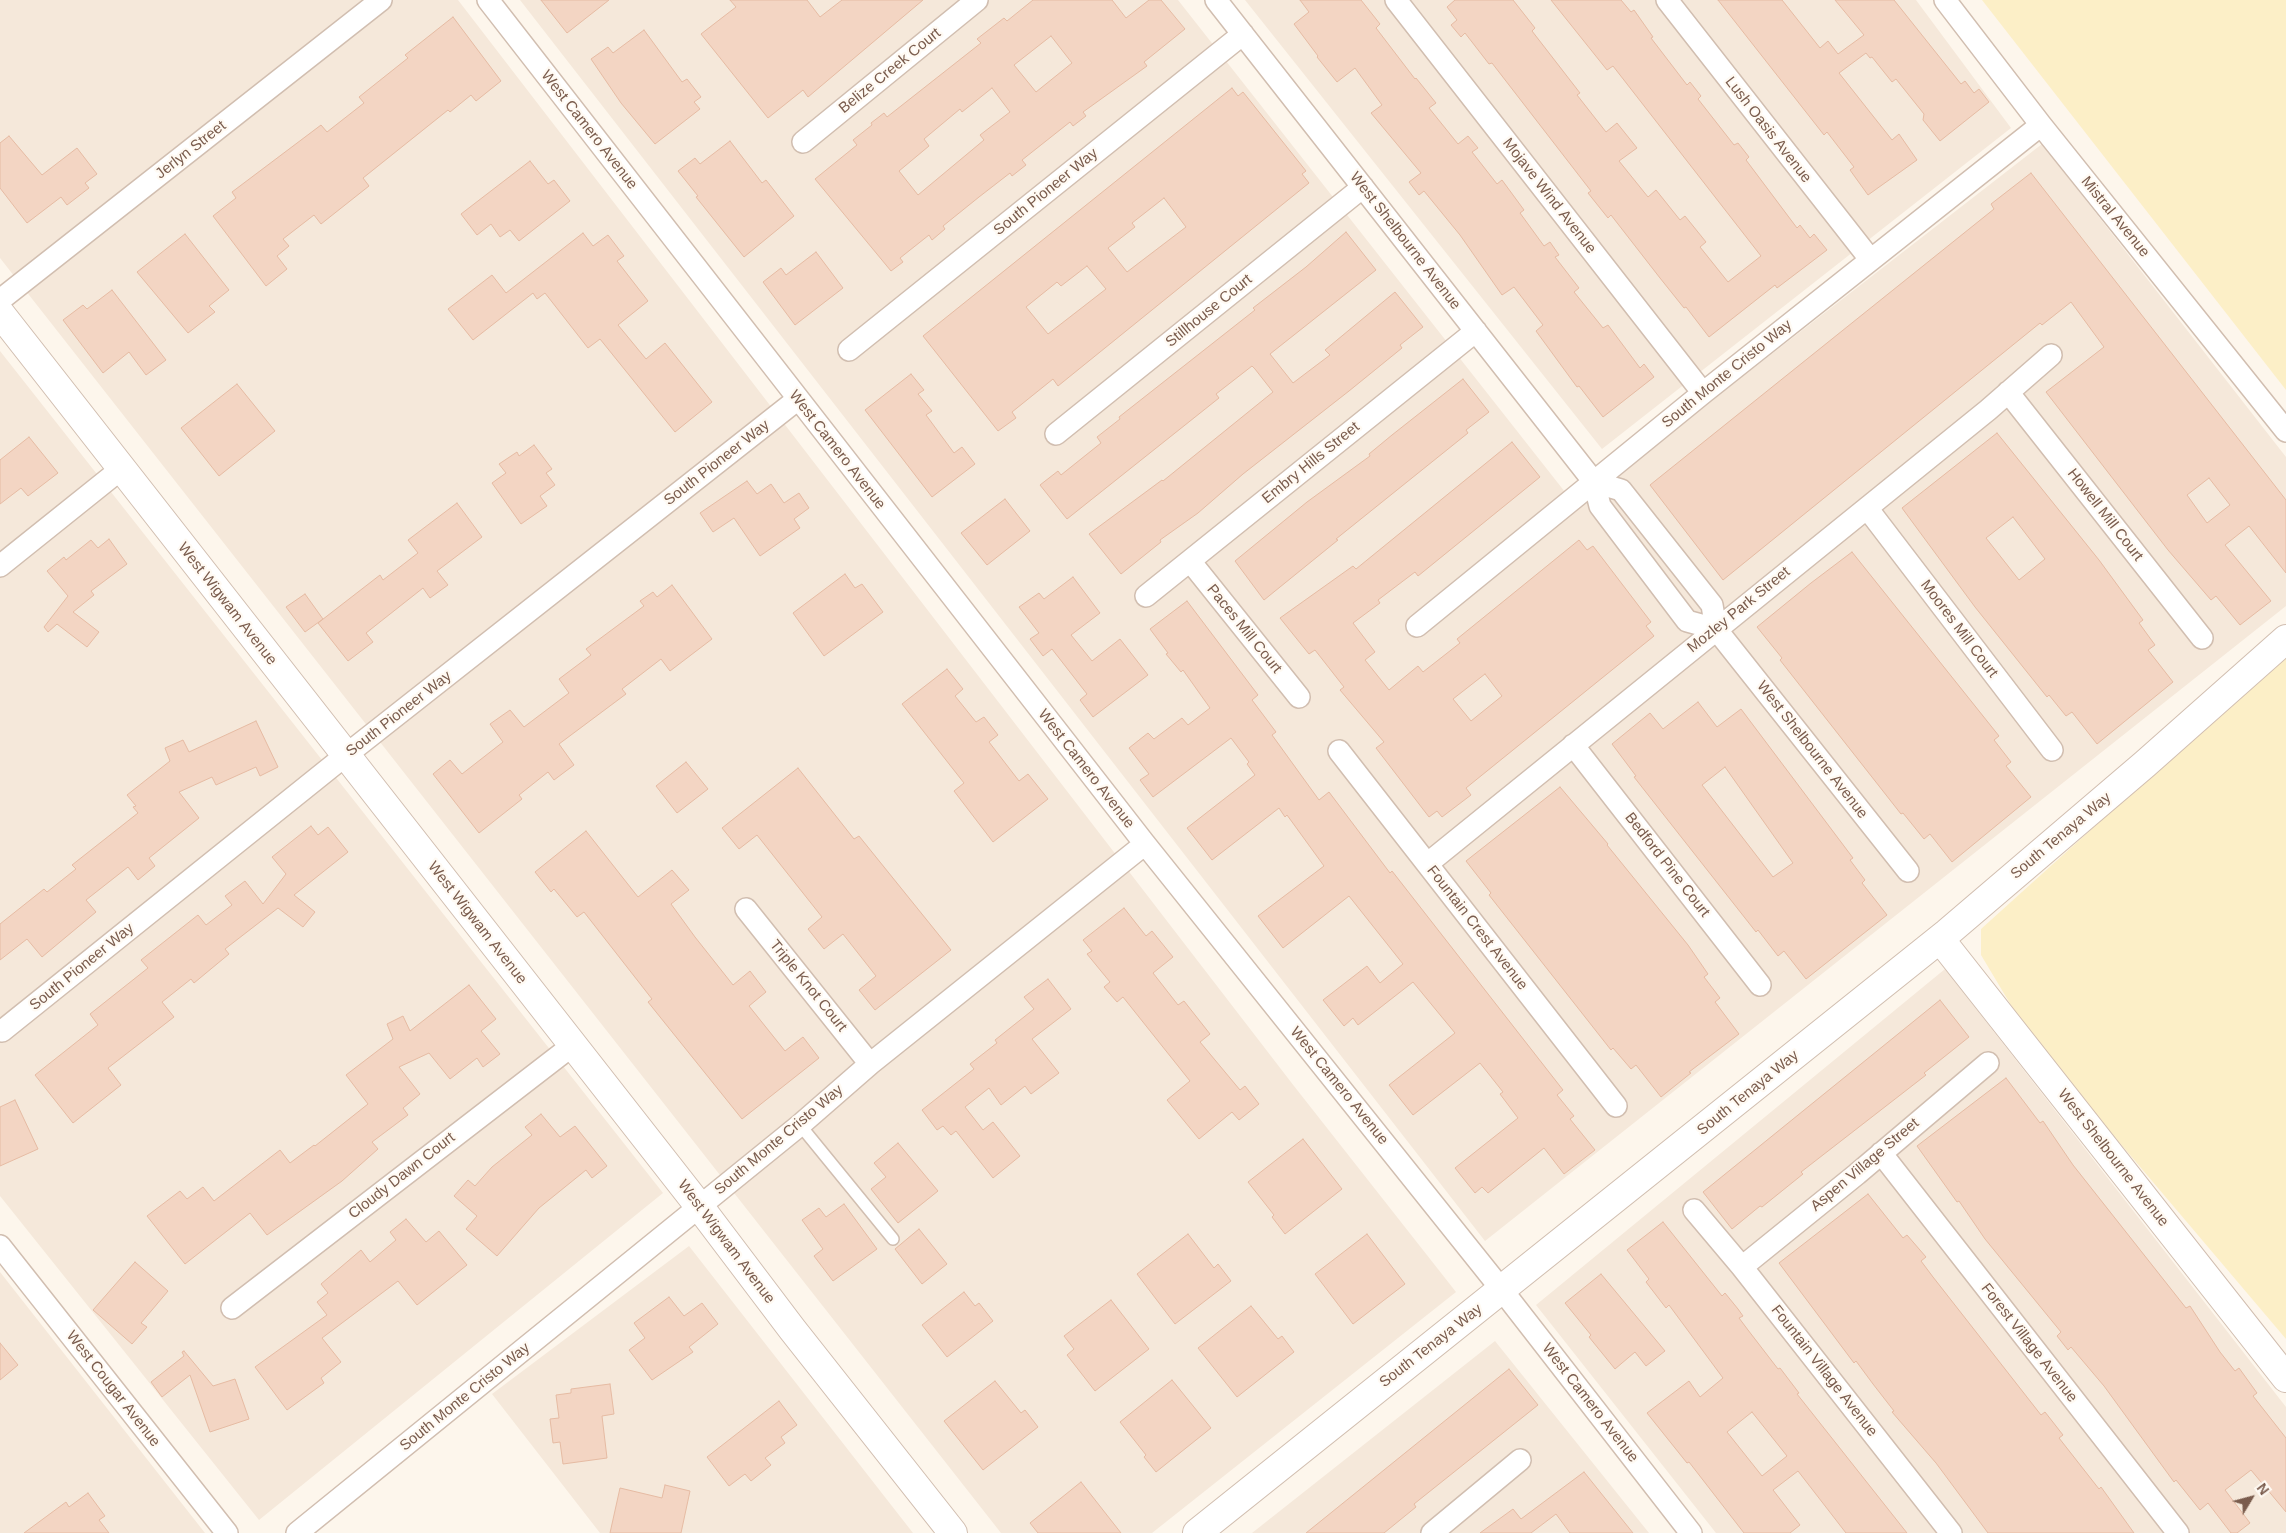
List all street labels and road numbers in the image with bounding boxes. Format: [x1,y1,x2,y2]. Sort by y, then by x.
street label: Belize Creek Court [835,24,945,118]
street label: West Camero Avenue [537,67,641,193]
street label: Lush Oasis Avenue [1721,73,1815,187]
street label: Jerlyn Street [152,117,230,183]
street label: Mojave Wind Avenue [1498,135,1600,257]
street label: South Pioneer Way [990,145,1102,239]
street label: West Shelbourne Avenue [1346,169,1464,313]
street label: Mistral Avenue [2077,173,2153,261]
street label: Stillhouse Court [1162,271,1256,351]
street label: South Monte Cristo Way [1658,316,1796,432]
street label: West Camero Avenue [785,387,889,513]
street label: South Pioneer Way [661,416,773,510]
street label: Embry Hills Street [1259,418,1363,508]
street label: Howell Mill Court [2063,465,2147,565]
street label: West Wigwam Avenue [174,539,280,669]
street label: Mozley Park Street [1684,563,1794,657]
street label: Moores Mill Court [1916,577,2002,681]
street label: Paces Mill Court [1203,581,1285,677]
street label: South Pioneer Way [343,667,455,761]
street label: West Shelbourne Avenue [1753,678,1871,822]
street label: West Camero Avenue [1034,706,1138,832]
street label: South Tenaya Way [2007,789,2115,883]
street label: Bedford Pine Court [1621,809,1713,921]
street label: West Wigwam Avenue [424,858,530,988]
street label: Fountain Crest Avenue [1423,862,1531,994]
street label: South Pioneer Way [26,920,138,1014]
street label: Triple Knot Court [766,936,850,1036]
street label: West Camero Avenue [1286,1024,1392,1148]
street label: South Tenaya Way [1694,1047,1802,1139]
street label: South Monte Cristo Way [711,1081,847,1199]
street label: West Shelbourne Avenue [2054,1086,2172,1230]
street label: Aspen Village Street [1807,1115,1923,1215]
street label: Cloudy Dawn Court [345,1129,459,1223]
street label: West Wigwam Avenue [674,1177,778,1307]
street label: Forest Village Avenue [1977,1280,2081,1406]
street label: South Tenaya Way [1376,1300,1486,1392]
street label: Fountain Village Avenue [1767,1302,1881,1440]
street label: West Cougar Avenue [62,1327,164,1451]
street label: South Monte Cristo Way [396,1339,534,1455]
street label: West Camero Avenue [1538,1340,1642,1466]

